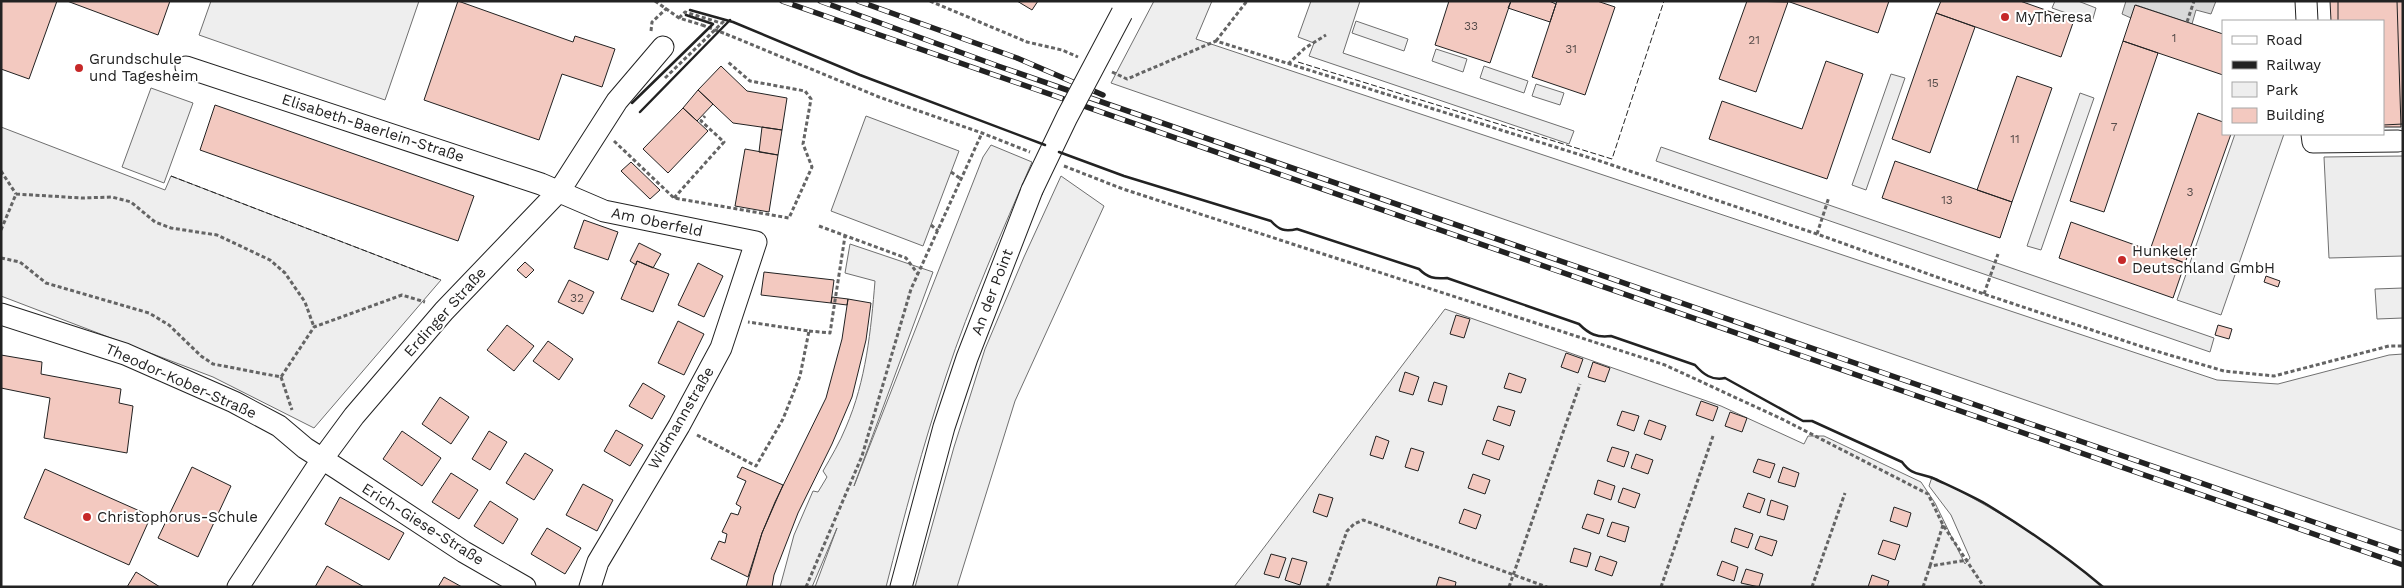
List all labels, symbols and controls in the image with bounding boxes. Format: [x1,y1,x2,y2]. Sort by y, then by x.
place label: MyTheresa [2015,8,2093,26]
marker: MyTheresa [1999,11,2011,23]
house number: 33 [1464,19,1478,33]
legend [2222,20,2384,135]
house number: 1 [2172,31,2176,45]
text: Road [2266,31,2303,49]
house number: 21 [1748,33,1760,47]
house number: 31 [1565,42,1577,56]
place label: Grundschule und Tagesheim [89,50,198,85]
text: Railway [2266,56,2321,74]
marker: Grundschule und Tagesheim [73,62,85,74]
house number: 15 [1927,76,1939,90]
text: Park [2266,81,2299,99]
street label: Elisabeth-Baerlein-Straße [280,90,466,166]
text: Building [2266,106,2324,124]
house number: 7 [2111,120,2118,134]
house number: 11 [2010,132,2020,146]
house number: 3 [2187,185,2194,199]
house number: 13 [1941,193,1953,207]
street label: Am Oberfeld [610,204,704,240]
place label: Hunkeler Deutschland GmbH [2132,242,2275,277]
street label: An der Point [967,246,1017,338]
marker: Hunkeler Deutschland GmbH [2116,254,2128,266]
street label: Erdinger Straße [400,264,490,360]
house number: 32 [570,291,584,305]
street label: Theodor-Kober-Straße [103,340,259,422]
street label: Widmannstraße [644,363,718,473]
street label: Erich-Giese-Straße [359,479,487,569]
place label: Christophorus-Schule [97,508,258,526]
marker: Christophorus-Schule [81,511,93,523]

